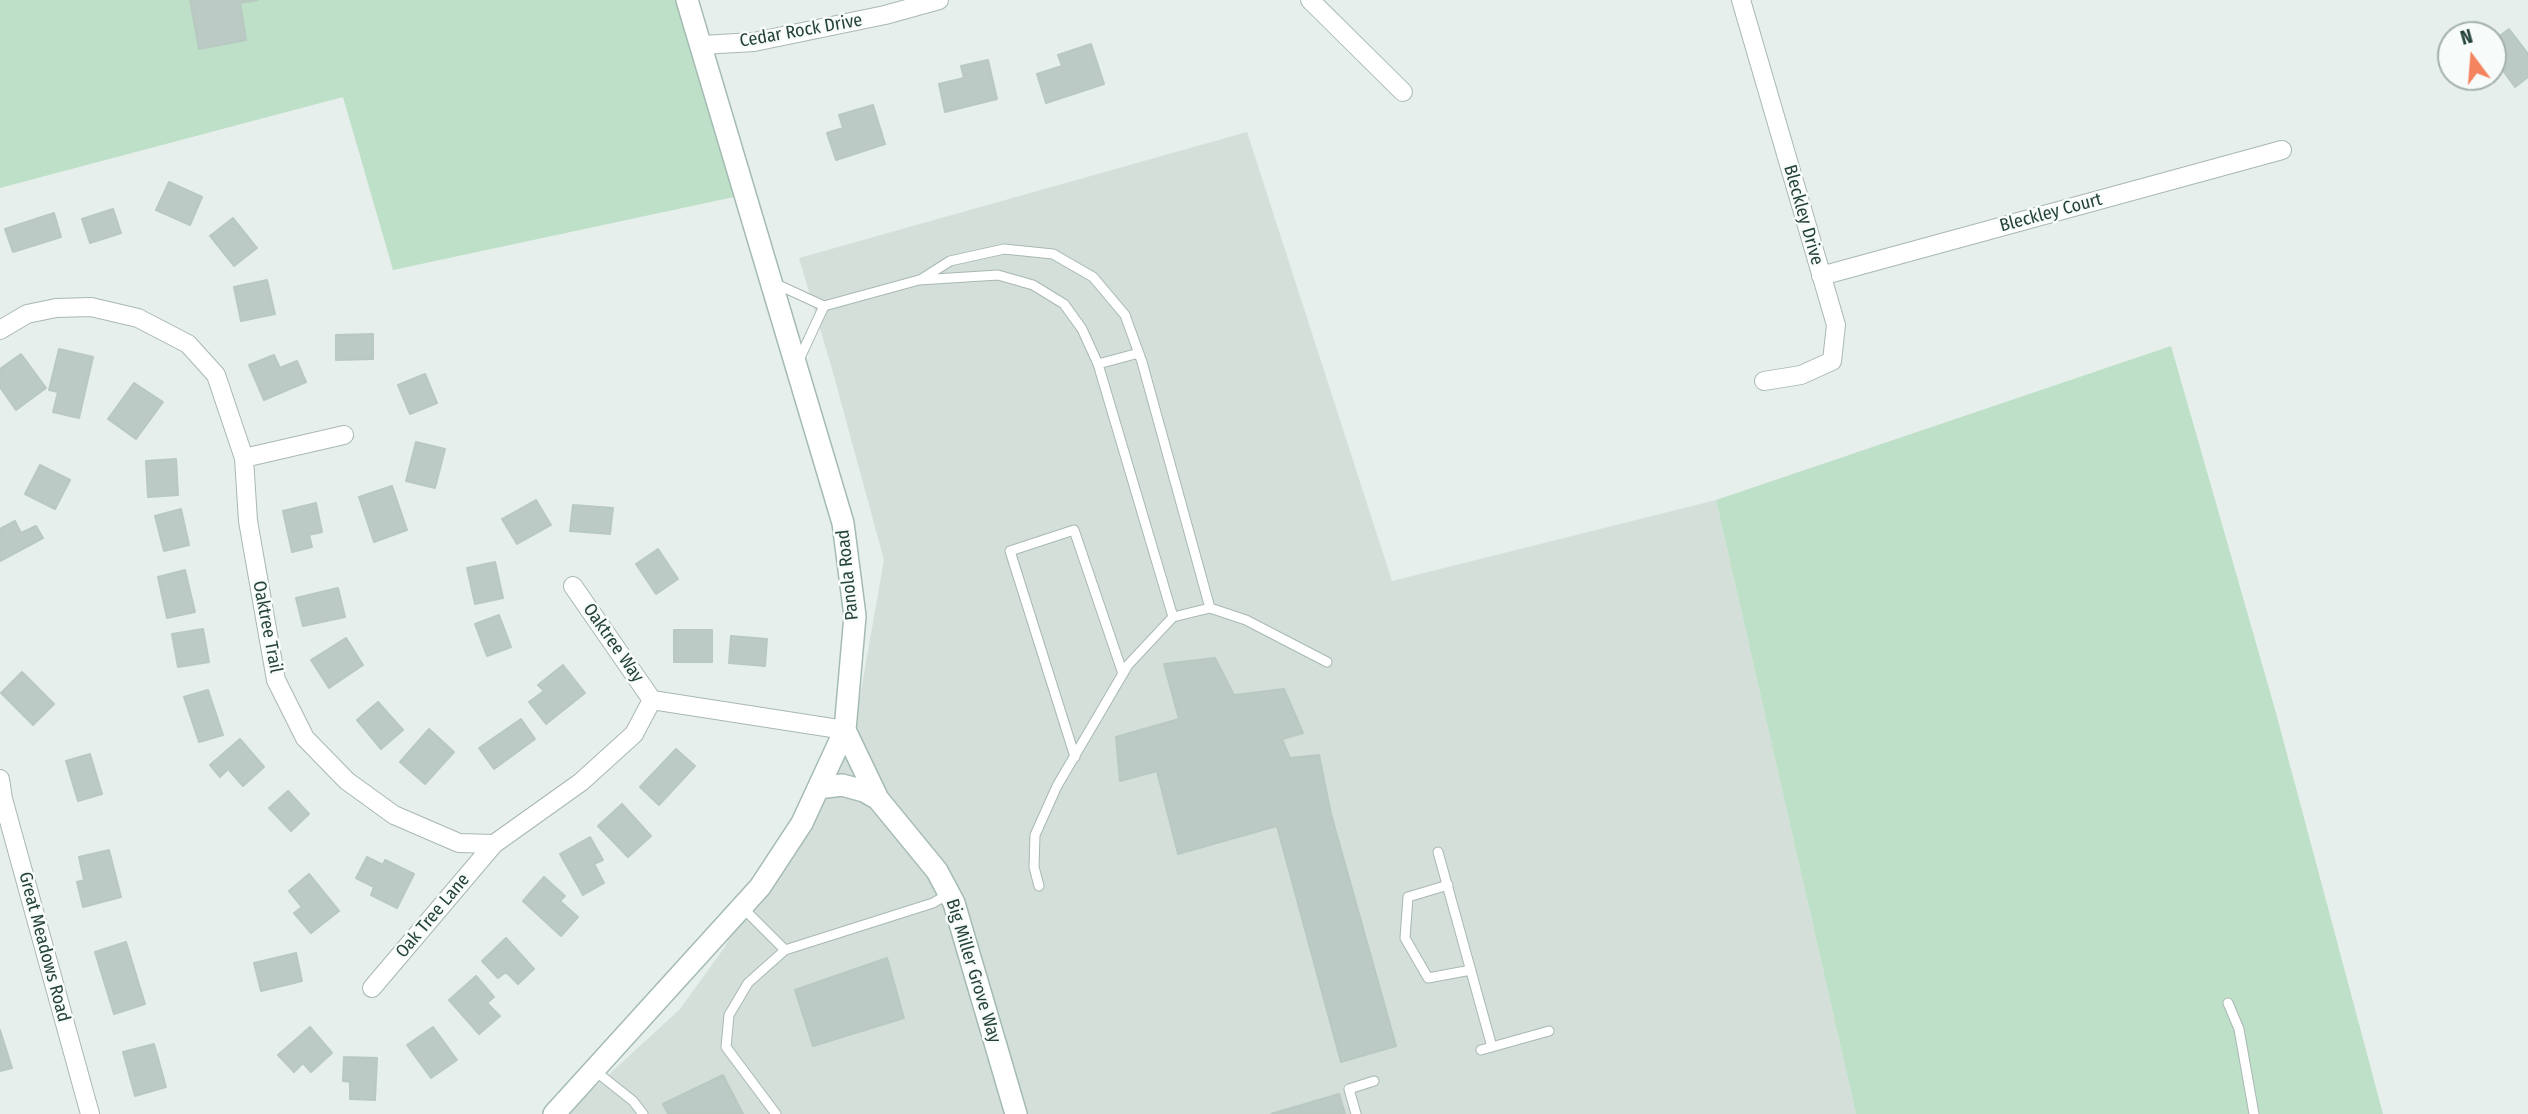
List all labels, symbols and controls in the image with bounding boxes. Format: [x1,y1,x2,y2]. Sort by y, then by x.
street label: Cedar Rock Drive [738,10,864,52]
north arrow [2437,21,2507,91]
text: N [2458,25,2475,50]
street label: Bleckley Drive [1778,162,1828,268]
street label: Bleckley Court [1997,189,2105,237]
street label: Panola Road [832,528,864,622]
street label: Oaktree Trail [247,579,287,675]
street label: Oaktree Way [578,599,648,687]
street label: Great Meadows Road [14,870,74,1024]
street label: Oak Tree Lane [392,870,474,962]
street label: Big Miller Grove Way [941,896,1005,1046]

